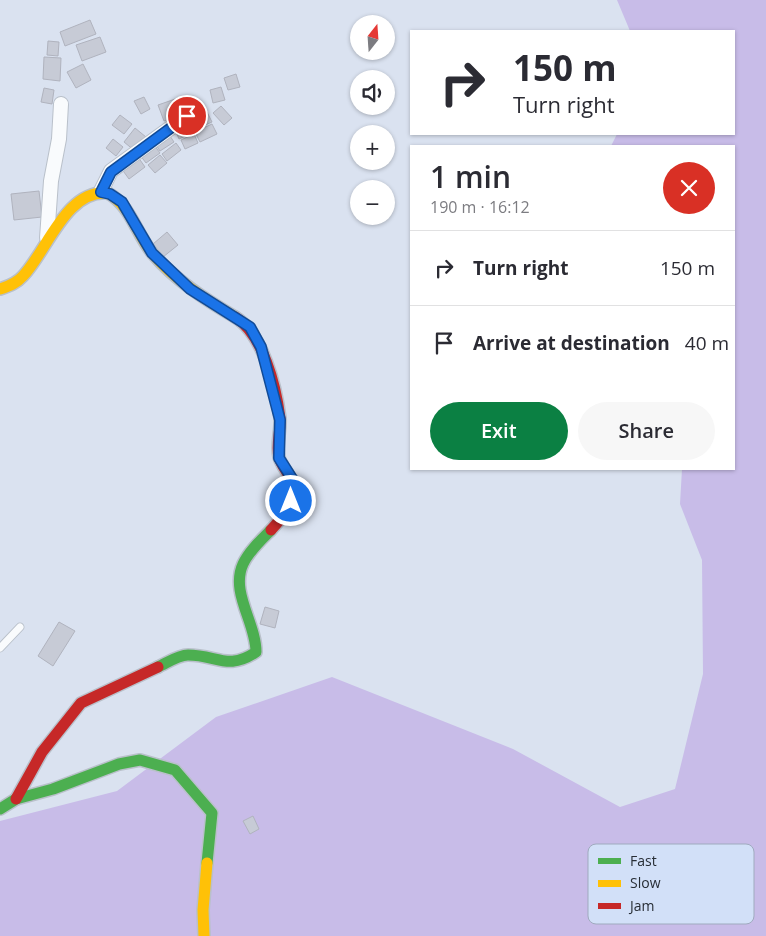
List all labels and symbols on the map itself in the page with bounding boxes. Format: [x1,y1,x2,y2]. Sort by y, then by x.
north arrow [350,15,395,60]
pin [166,95,208,137]
position arrow [264,474,316,526]
legend [588,844,754,924]
text: Fast [630,851,657,870]
text: Slow [630,873,661,892]
text: Jam [628,896,655,915]

